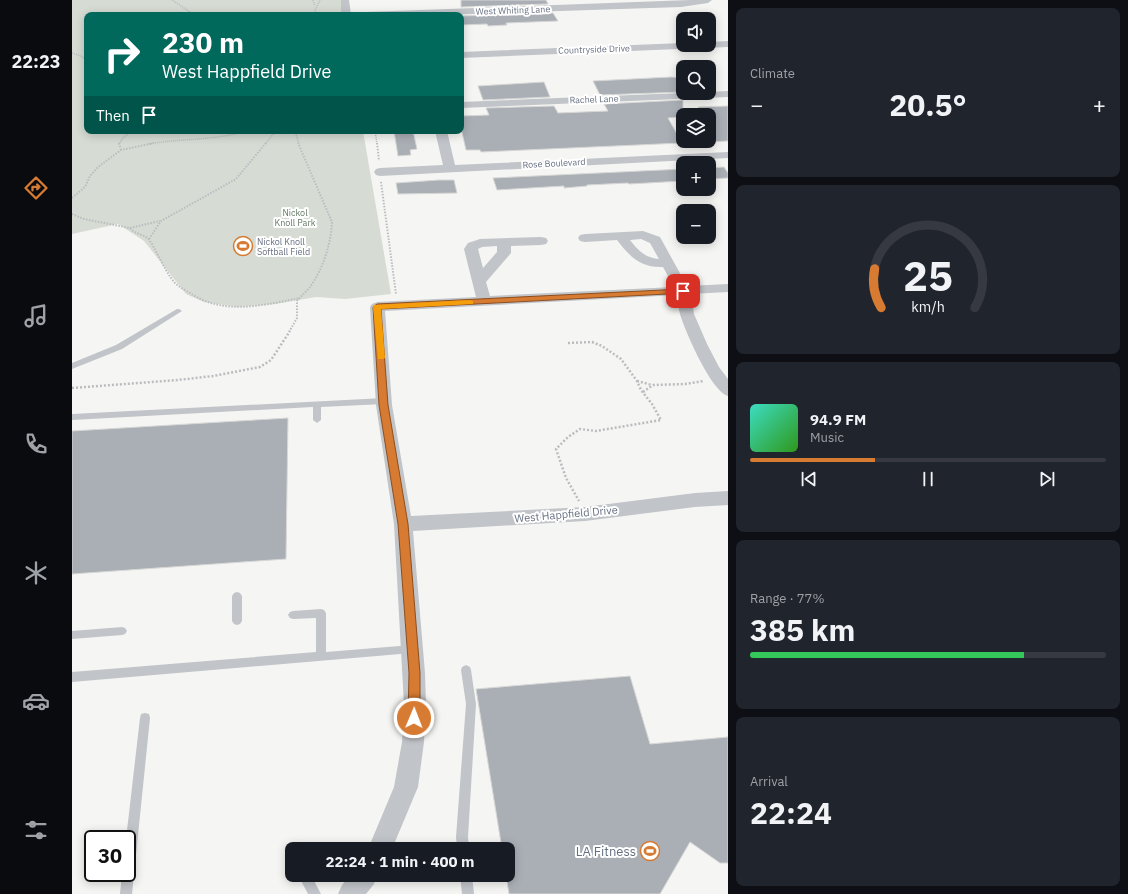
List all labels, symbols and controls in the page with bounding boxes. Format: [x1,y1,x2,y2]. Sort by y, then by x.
street label: West Whiting Lane [476,3,551,17]
map controls [676,12,716,244]
button: sound [676,12,716,52]
text: 230 m [162,24,244,61]
icon: right [96,28,148,80]
street label: Countryside Drive [558,42,630,56]
text: 22:23 [11,50,61,73]
text: West Happfield Drive [162,60,331,83]
button: search [676,60,716,100]
text: Climate [750,65,795,82]
text: 20.5° [889,85,967,124]
text: − [750,90,763,119]
text: + [1093,90,1106,119]
street label: Rachel Lane [569,93,619,105]
icon: arrive [138,104,160,126]
text: Then [96,106,130,125]
button: layers [676,108,716,148]
street label: Rose Boulevard [522,156,586,170]
button: + [676,156,716,196]
icon: directions [22,174,50,202]
button: − [676,204,716,244]
park label: Nickol Knoll Park [275,207,316,228]
sports icon: Nickol Knoll Softball Field [232,235,254,257]
place label: Nickol Knoll Softball Field [257,236,310,257]
text: 25 [903,248,953,302]
pin [666,274,700,308]
icon: arrive [672,280,694,302]
text: km/h [911,296,945,315]
icon: music [22,302,50,330]
text: 94.9 FM [810,410,866,429]
text: Music [810,429,844,446]
icon: phone [22,430,50,458]
icon: previous [798,468,820,490]
icon: pause [917,468,939,490]
icon: next [1036,468,1058,490]
street label: West Happfield Drive [514,503,618,525]
icon: climate [22,559,50,587]
text: Range · 77% [750,590,824,607]
text: 385 km [750,610,855,649]
icon: car [22,687,50,715]
position arrow [393,697,435,739]
text: Arrival [750,773,788,790]
text: 22:24 [750,793,832,832]
icon: filters [22,816,50,844]
speed limit sign: 30 [84,830,136,882]
sports icon: LA Fitness [639,840,661,862]
place label: LA Fitness [576,843,636,860]
text: 22:24 · 1 min · 400 m [326,852,474,871]

